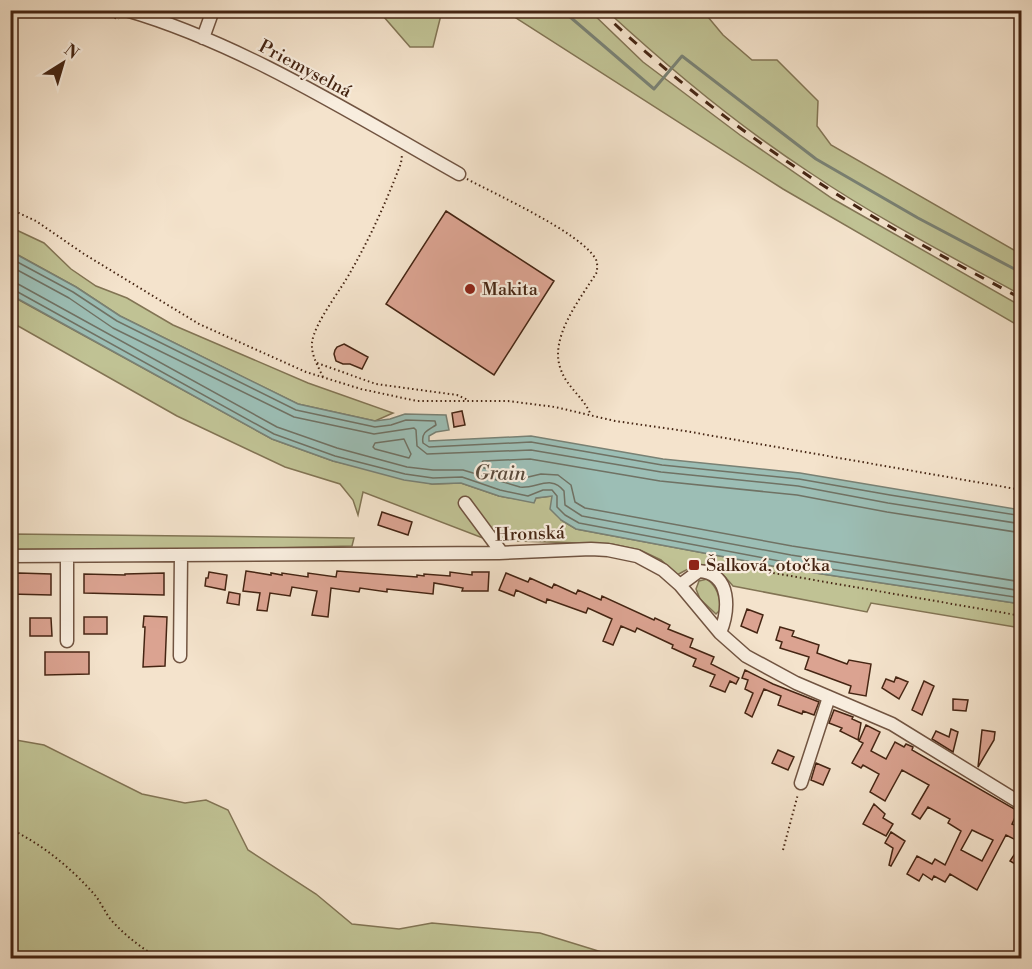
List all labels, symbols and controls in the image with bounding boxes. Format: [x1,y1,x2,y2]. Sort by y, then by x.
north arrow [33,33,93,93]
street label: Priemyselná [255,35,356,104]
text: N [60,40,83,64]
place label: Makita [482,278,539,301]
marker: Makita [463,282,477,296]
water label: Grain [474,461,527,487]
street label: Hronská [495,521,566,547]
place label: Šalková, otočka [706,554,831,577]
marker: Šalková, otočka [687,558,701,572]

